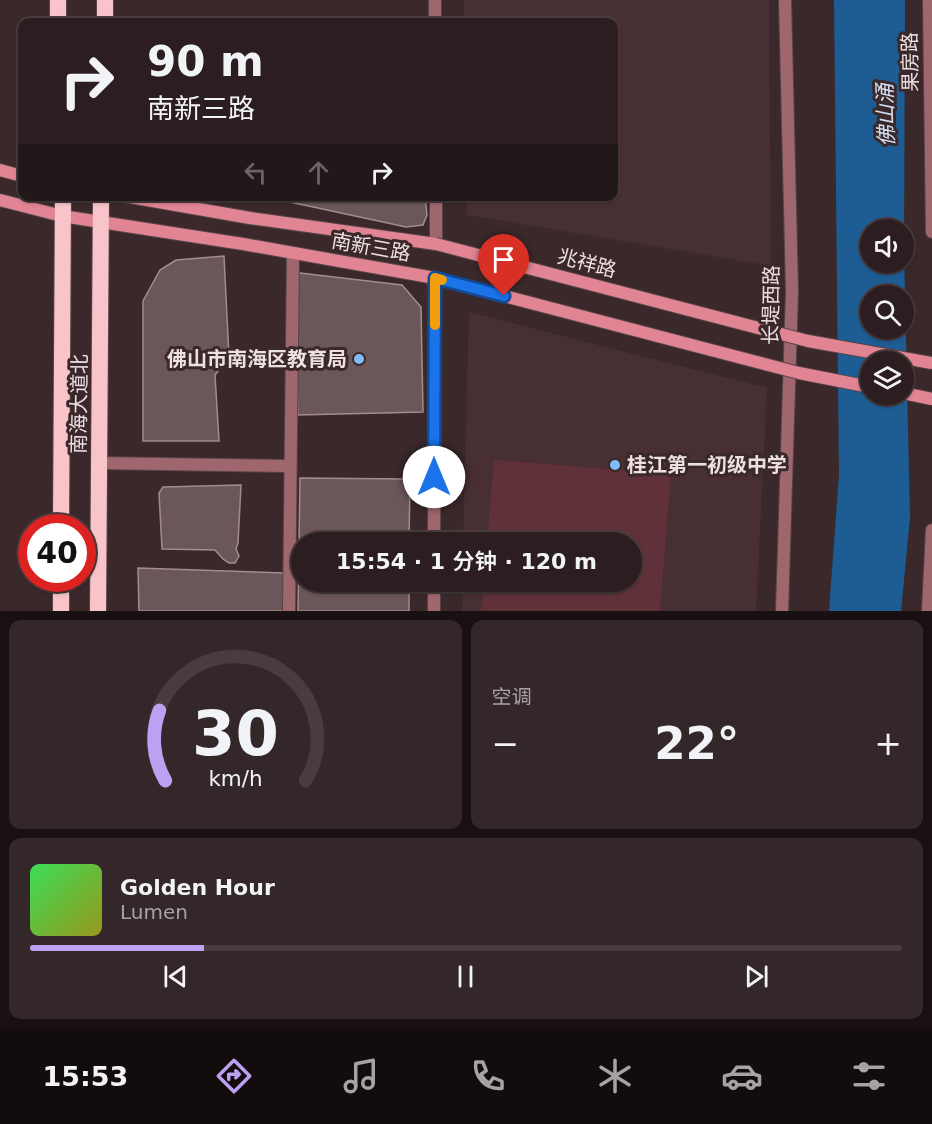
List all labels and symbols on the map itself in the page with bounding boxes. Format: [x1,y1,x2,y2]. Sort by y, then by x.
street label: 果房路 [897,32,923,92]
water label: 佛山涌 [873,81,899,147]
street label: 南新三路 [330,228,412,266]
pin [478,234,529,296]
street label: 兆祥路 [555,244,619,282]
street label: 长堤西路 [758,265,784,345]
place label: 佛山市南海区教育局 [167,347,347,371]
marker: 佛山市南海区教育局 [352,352,366,366]
street label: 南海大道北 [66,354,92,454]
position arrow [402,445,466,509]
place label: 桂江第一初级中学 [627,453,787,477]
marker: 桂江第一初级中学 [608,458,622,472]
speed limit sign: 40 [18,514,96,592]

